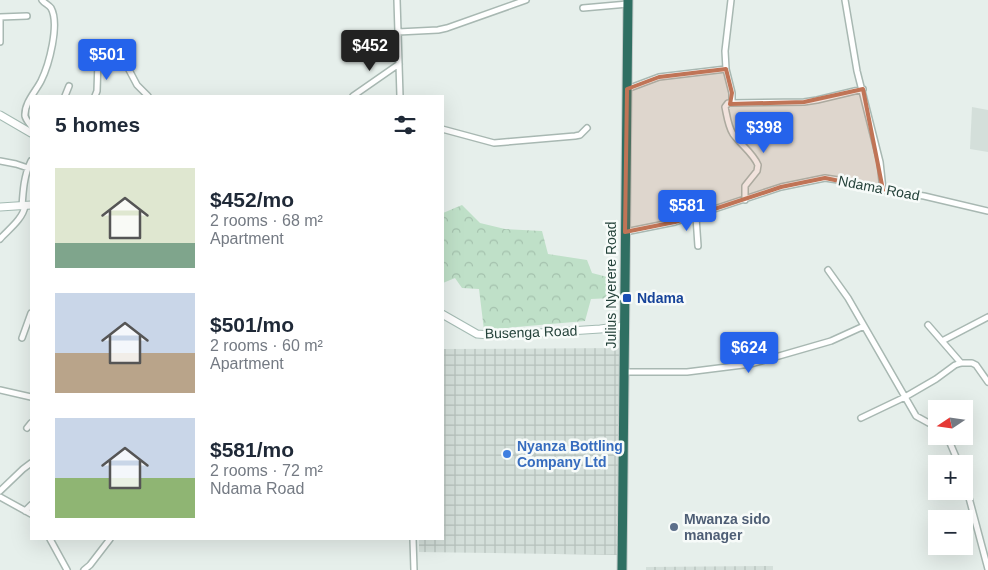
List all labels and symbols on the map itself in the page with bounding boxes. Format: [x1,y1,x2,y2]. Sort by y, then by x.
pin: $452 [340,30,400,72]
pin: $501 [77,38,137,81]
pin: $398 [734,112,794,154]
street label: Ndama Road [837,172,921,204]
pin: $581 [657,190,717,232]
street label: Julius Nyerere Road [603,222,619,348]
place label: Ndama [637,290,684,306]
marker: Ndama [621,292,633,304]
street label: Busenga Road [484,322,578,342]
pin: $624 [719,332,779,374]
north arrow [928,400,972,445]
place label: Nyanza Bottling Company Ltd [517,438,623,470]
marker: Nyanza Bottling Company Ltd [501,448,513,460]
place label: Mwanza sido manager [684,511,770,543]
marker: Mwanza sido manager [668,521,680,533]

